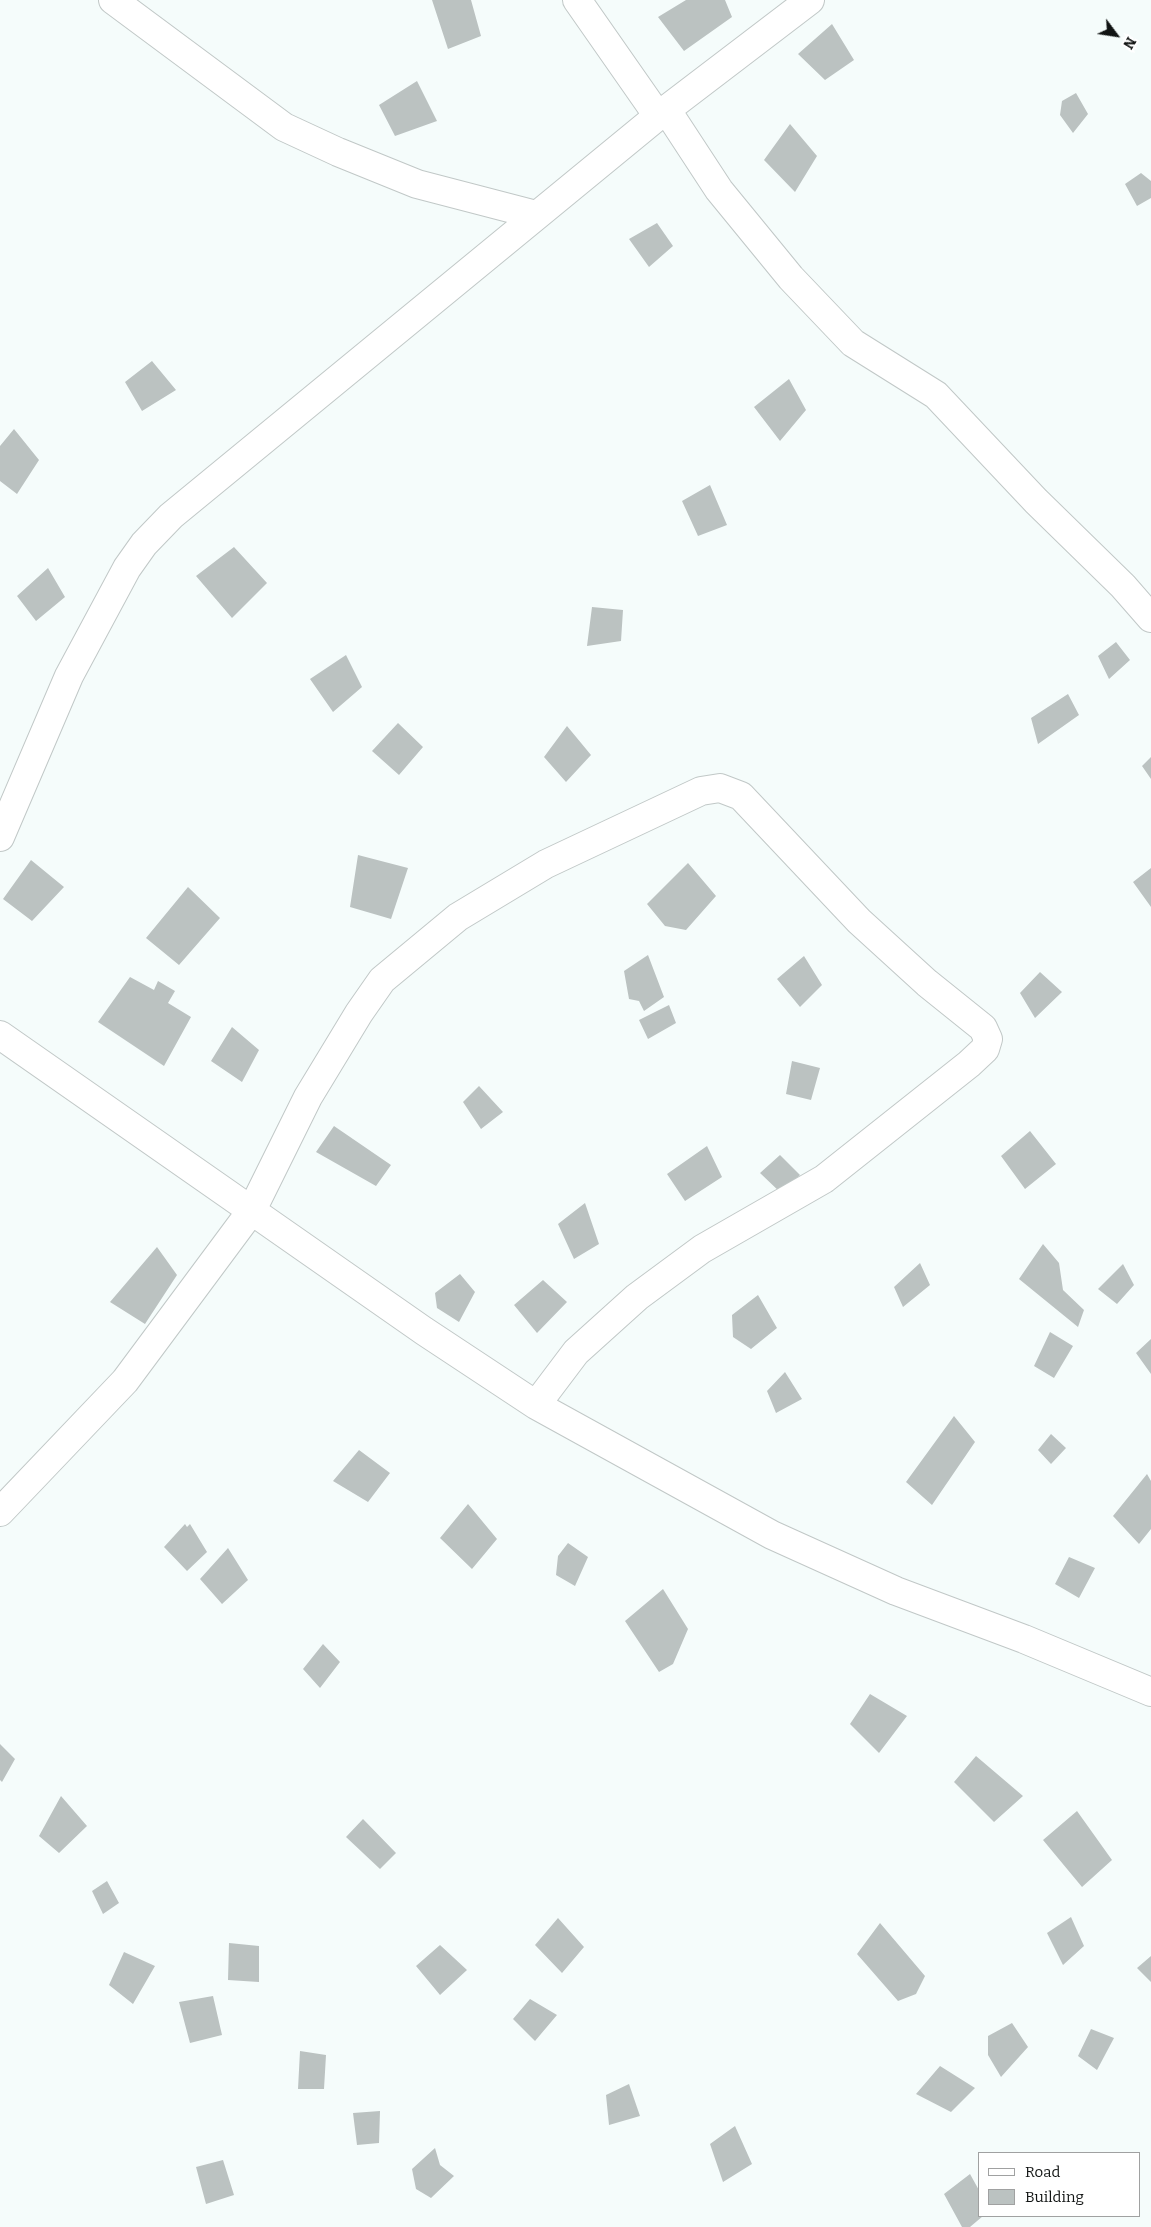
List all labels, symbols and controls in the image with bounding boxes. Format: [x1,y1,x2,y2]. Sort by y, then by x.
north arrow [1091,10,1141,60]
text: N [1119,34,1139,52]
legend [978,2152,1141,2217]
text: Road [1025,2163,1060,2181]
text: Building [1025,2188,1084,2206]

